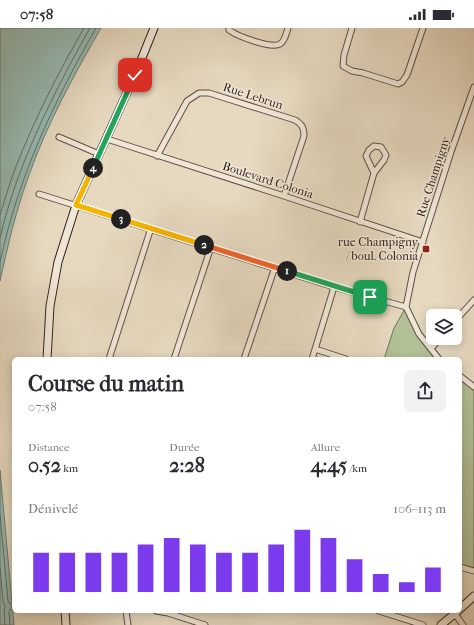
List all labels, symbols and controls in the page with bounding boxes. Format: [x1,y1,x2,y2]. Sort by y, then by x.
text: 07:58 [20,5,53,23]
pin [118,58,152,92]
icon: check [124,64,146,86]
street label: Rue Lebrun [221,80,285,112]
street label: Rue Champigny [413,135,453,219]
pin: 4 [83,158,103,178]
street label: Boulevard Colonia [221,159,316,201]
text: 4 [90,161,96,174]
pin: 3 [111,209,131,229]
text: 3 [119,212,123,225]
pin: 2 [194,235,214,255]
place label: rue Champigny / boul. Colonia [338,235,419,263]
text: 2 [201,238,207,251]
marker: rue Champigny / boul. Colonia [421,244,431,254]
pin: 1 [277,261,297,281]
text: 1 [285,264,289,277]
pin [353,280,387,314]
icon: arrive [359,286,381,308]
map controls [426,309,462,345]
button: layers [426,309,462,345]
button: share [404,370,446,412]
text: Course du matin [28,371,184,397]
text: 07:58 [28,399,57,414]
text: Distance [28,441,69,454]
text: Durée [169,441,199,454]
text: Allure [311,441,340,454]
text: 0.52 [28,454,61,477]
text: 2:28 [169,454,205,477]
text: 4:45 [311,454,347,477]
text: km [61,462,78,475]
text: /km [347,462,367,475]
text: Dénivelé [28,501,78,516]
text: 106–113 m [393,501,446,516]

